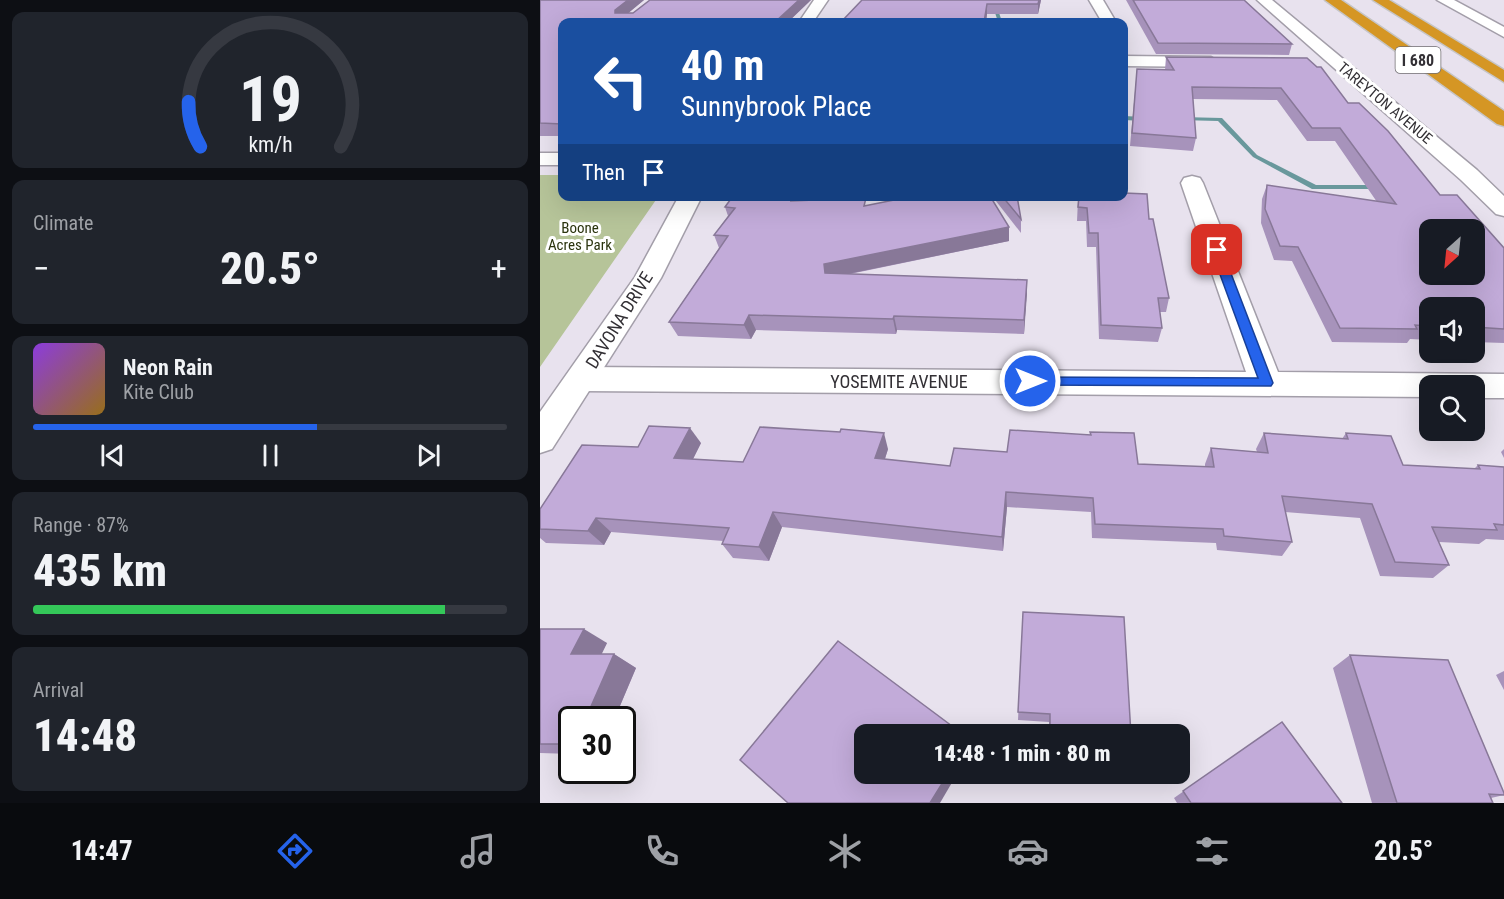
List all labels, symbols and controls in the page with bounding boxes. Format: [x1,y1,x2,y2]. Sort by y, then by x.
text: 40 m [681,41,764,90]
icon: left [582,42,660,120]
road number: I 680 [1396,47,1440,73]
street label: TAREYTON AVENUE [1334,58,1436,148]
text: 19 [238,63,302,136]
text: Sunnybrook Place [681,91,871,123]
text: km/h [248,132,292,157]
icon: arrive [637,156,670,189]
text: Then [582,160,625,185]
text: Climate [33,211,93,235]
park label: Boone Acres Park [548,219,612,254]
north arrow [1419,219,1485,285]
map controls [1419,219,1485,441]
pin [1191,224,1242,275]
icon: arrive [1200,233,1233,266]
text: 20.5° [220,242,320,295]
text: − [33,249,50,288]
text: + [491,249,507,288]
street label: DAVONA DRIVE [581,268,657,372]
button: sound [1419,297,1485,363]
position arrow [998,349,1062,413]
text: Neon Rain [123,355,213,380]
street label: YOSEMITE AVENUE [830,371,968,392]
button: search [1419,375,1485,441]
text: Kite Club [123,380,194,404]
icon: previous [96,439,129,472]
icon: pause [254,439,287,472]
icon: next [412,439,445,472]
text: Range · 87% [33,513,129,537]
text: 435 km [33,544,167,597]
text: Arrival [33,678,84,702]
speed limit sign: 30 [558,706,636,784]
text: 14:48 [33,709,137,762]
text: 14:48 · 1 min · 80 m [934,741,1110,766]
icon: directions [274,830,316,872]
icon: music [457,830,499,872]
icon: phone [641,830,683,872]
icon: climate [824,830,866,872]
icon: car [1007,830,1049,872]
icon: filters [1191,830,1233,872]
text: 14:47 [71,835,133,867]
text: 20.5° [1374,835,1433,867]

